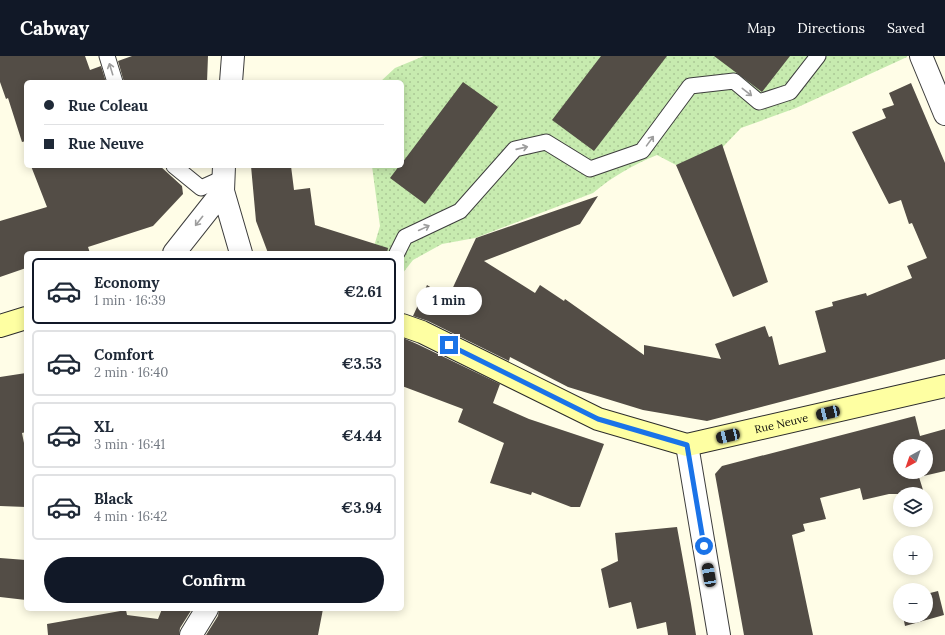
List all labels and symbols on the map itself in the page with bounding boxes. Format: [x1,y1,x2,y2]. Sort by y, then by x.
one-way arrow [106,63,114,75]
one-way arrow [742,88,753,97]
one-way arrow [645,136,654,147]
one-way arrow [515,143,528,151]
one-way arrow [195,216,203,227]
one-way arrow [417,224,429,231]
callout: 1 min [416,287,482,315]
route end [440,336,458,354]
car [815,404,841,422]
street label: Rue Neuve [753,411,810,436]
car [715,427,741,445]
north arrow [893,439,933,479]
route start [695,537,713,555]
car [701,562,717,588]

